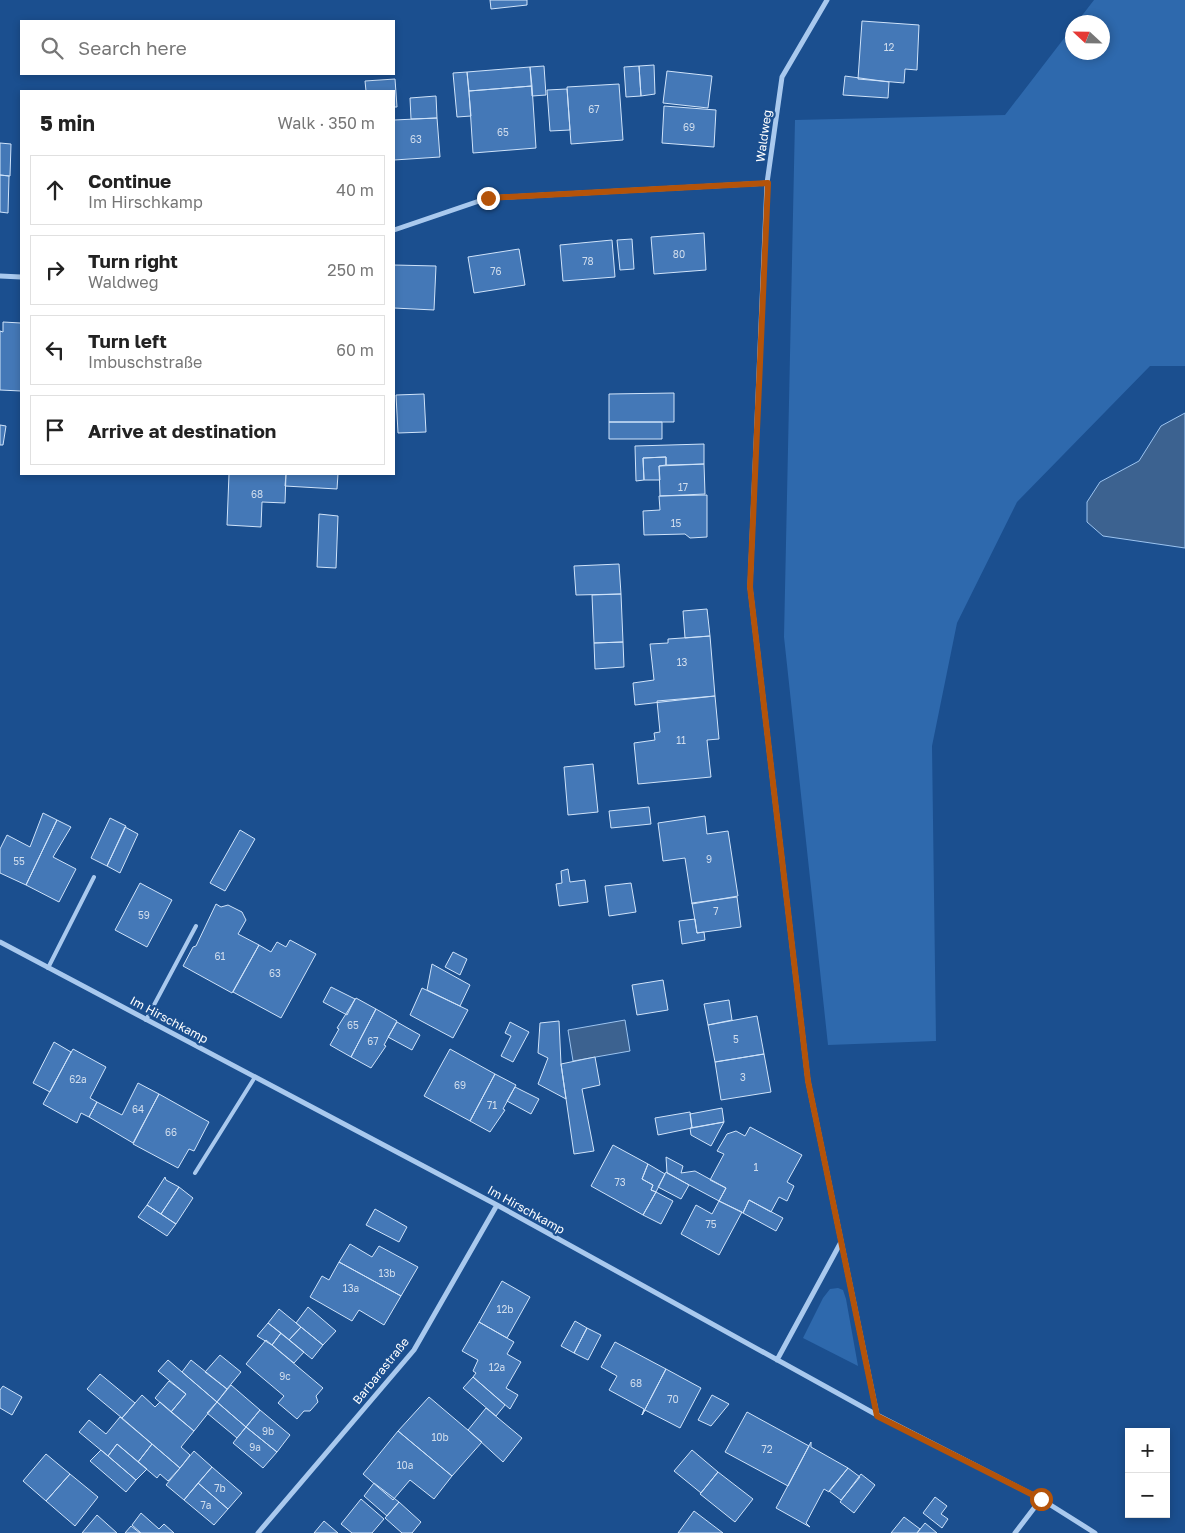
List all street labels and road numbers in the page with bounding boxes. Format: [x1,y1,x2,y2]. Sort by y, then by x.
street label: Waldweg [752,109,775,163]
street label: Im Hirschkamp [128,993,211,1046]
street label: Im Hirschkamp [485,1182,568,1237]
street label: Barbarastraße [349,1334,412,1407]

